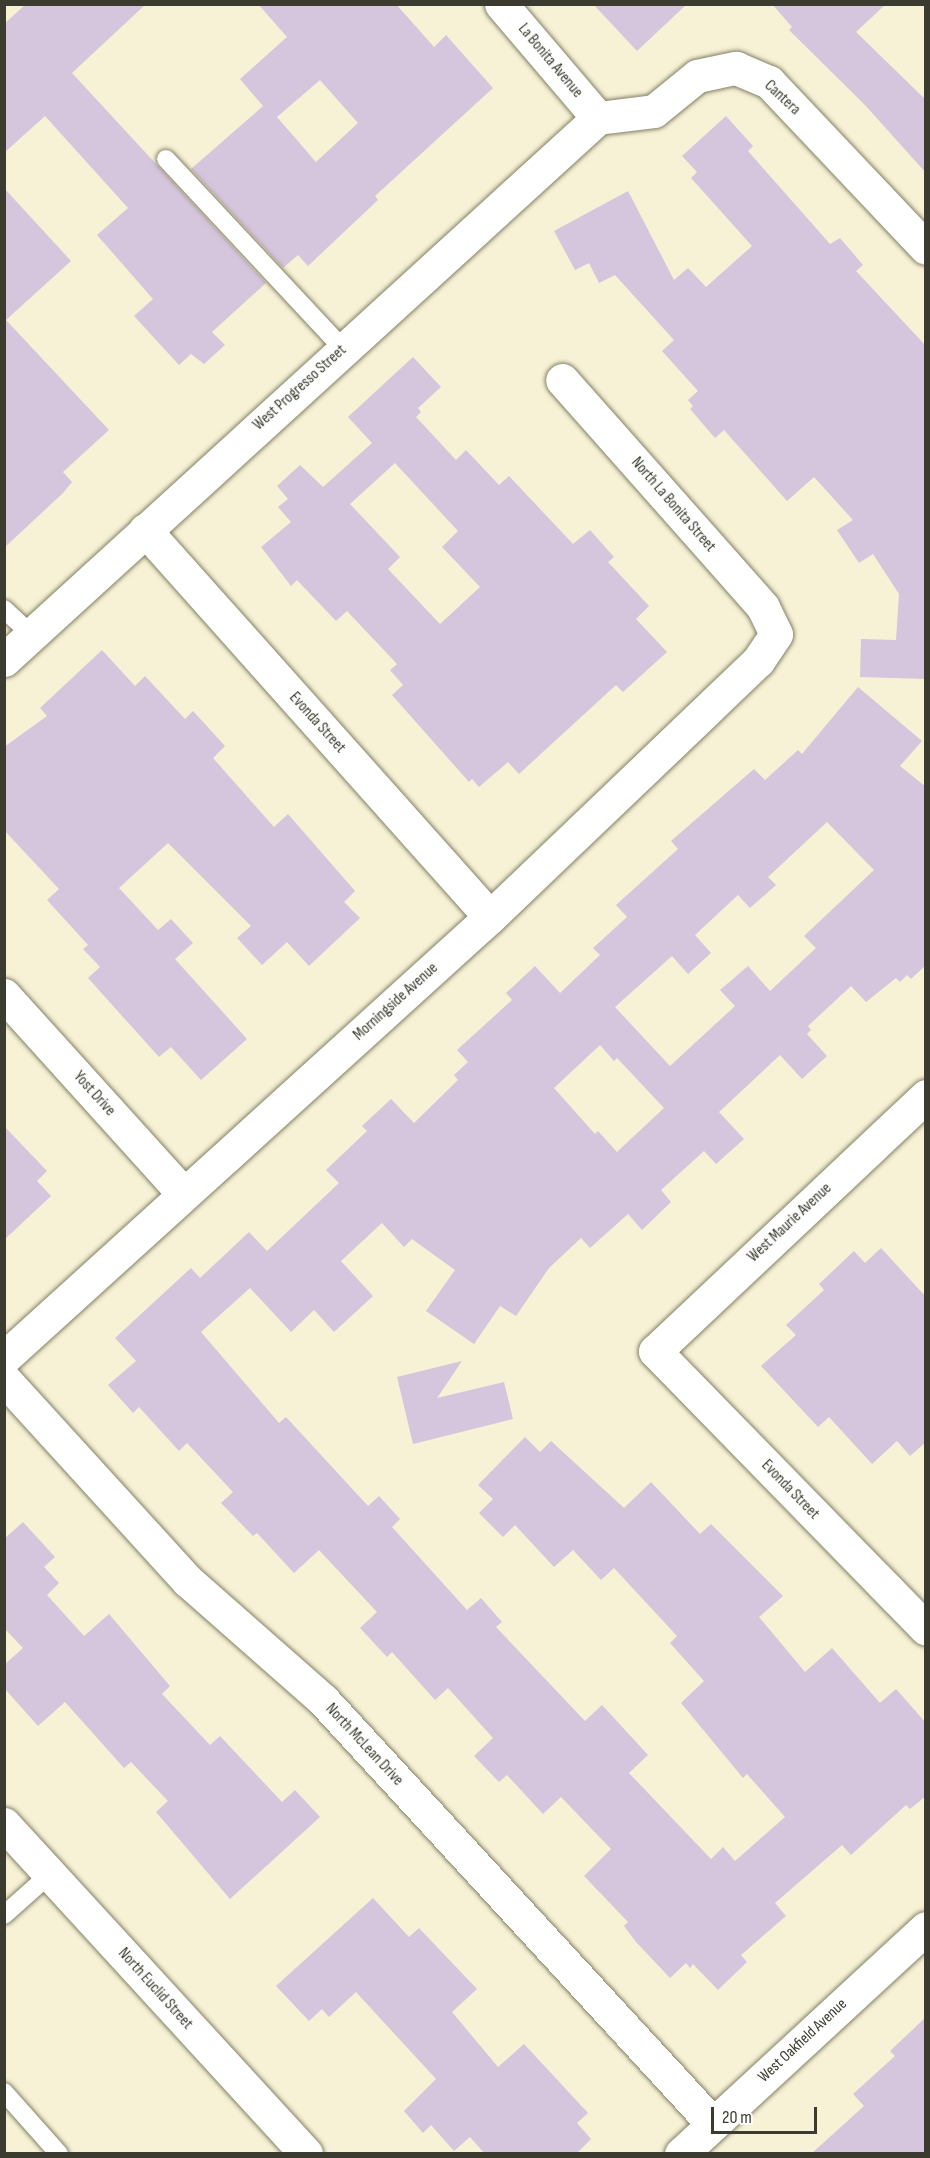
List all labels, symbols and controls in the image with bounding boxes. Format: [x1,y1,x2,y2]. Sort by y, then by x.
street label: La Bonita Avenue [513,20,587,102]
street label: Cantera [760,77,804,119]
street label: West Progresso Street [249,341,351,435]
street label: North La Bonita Street [627,454,719,556]
street label: Evonda Street [285,689,349,757]
street label: Morningside Avenue [350,959,442,1045]
street label: Yost Drive [69,1068,119,1120]
street label: West Maurie Avenue [744,1179,836,1267]
street label: Evonda Street [757,1456,823,1524]
street label: North McLean Drive [321,1700,407,1790]
street label: North Euclid Street [113,1944,197,2034]
street label: West Oakfield Avenue [755,1995,851,2087]
scale bar [714,2095,820,2133]
text: 20 m [722,2107,752,2128]

